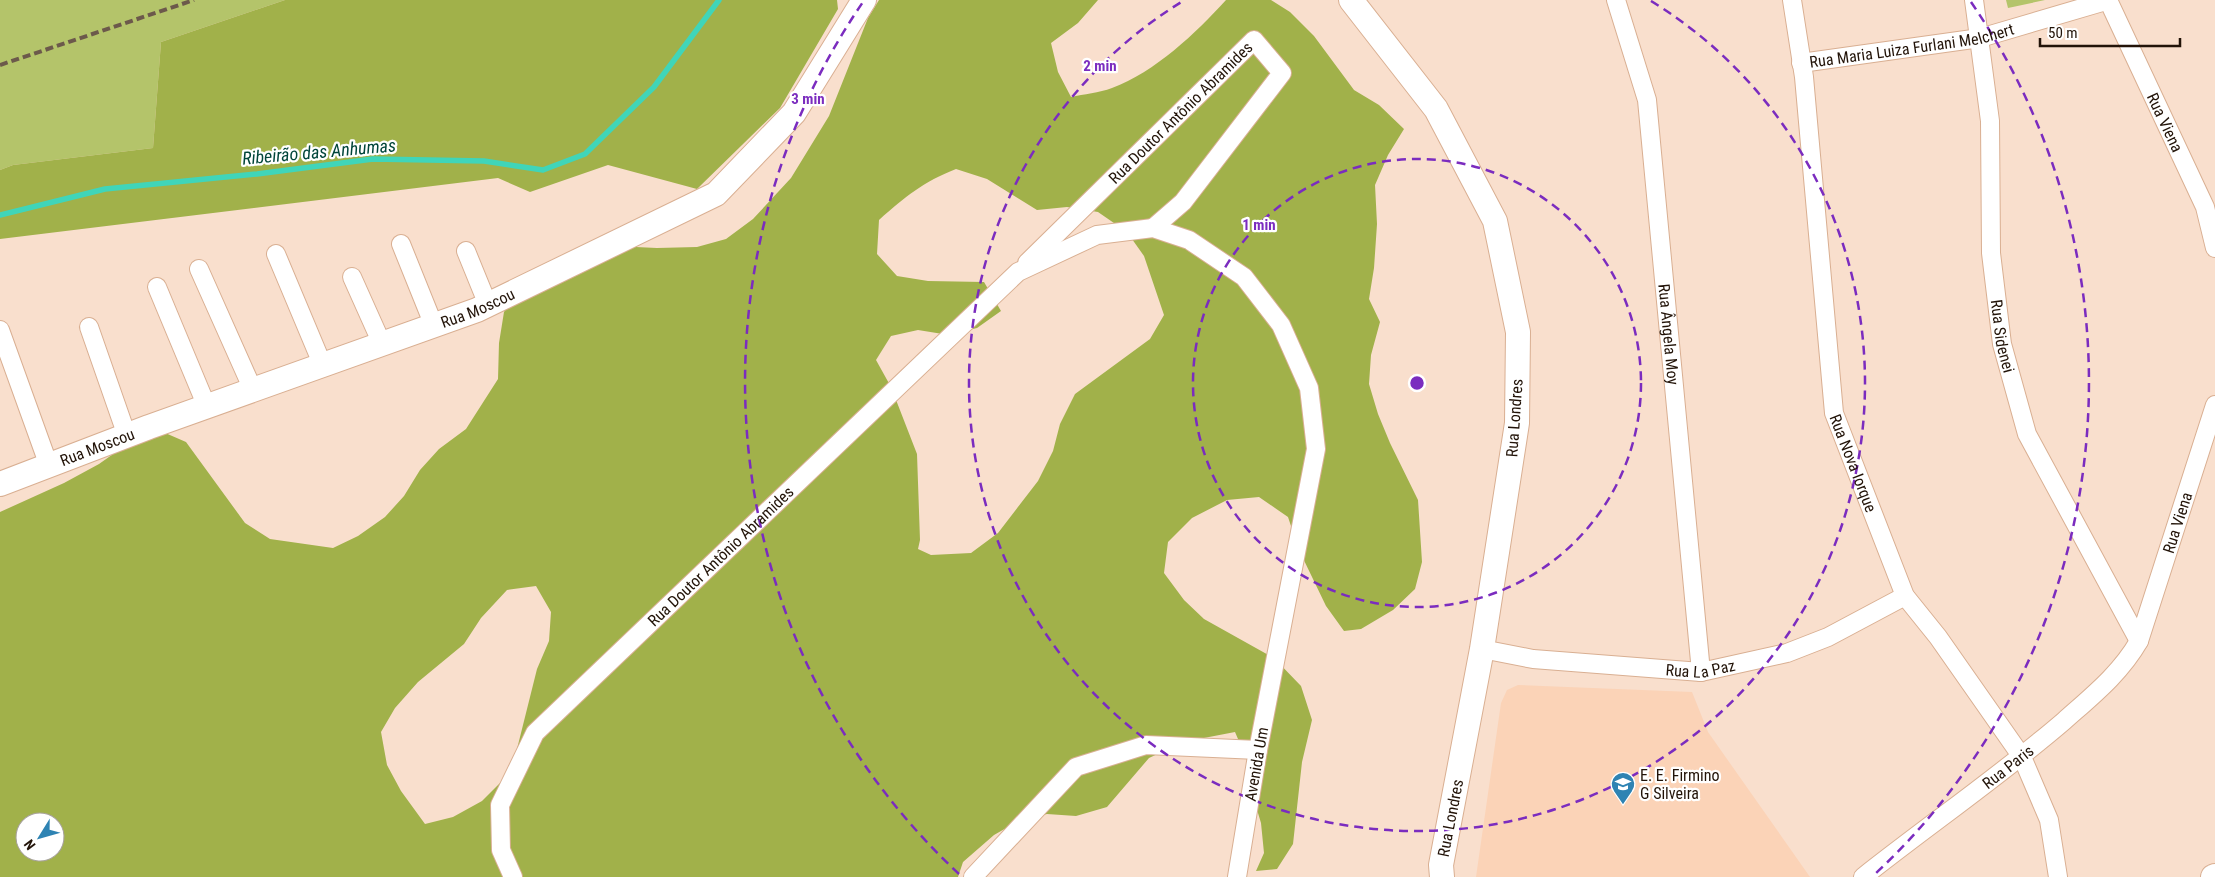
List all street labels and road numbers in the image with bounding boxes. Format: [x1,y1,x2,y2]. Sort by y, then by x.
street label: Rua Maria Luiza Furlani Melchert [1808,20,2016,72]
street label: Rua Doutor Antônio Abramides [1105,38,1257,188]
street label: Rua Viena [2143,90,2187,155]
street label: Rua Ângela Moy [1654,283,1683,386]
street label: Rua Moscou [438,284,518,332]
street label: Rua Sidenei [1987,299,2018,375]
street label: Rua Londres [1502,378,1527,458]
street label: Rua Nova Iorque [1825,412,1881,515]
street label: Rua Moscou [57,424,137,470]
street label: Rua Doutor Antônio Abramides [644,482,798,630]
street label: Rua Viena [2159,490,2196,556]
street label: Rua La Paz [1665,656,1737,682]
street label: Avenida Um [1241,726,1272,803]
street label: Rua Paris [1979,741,2038,793]
street label: Rua Londres [1434,778,1467,858]

